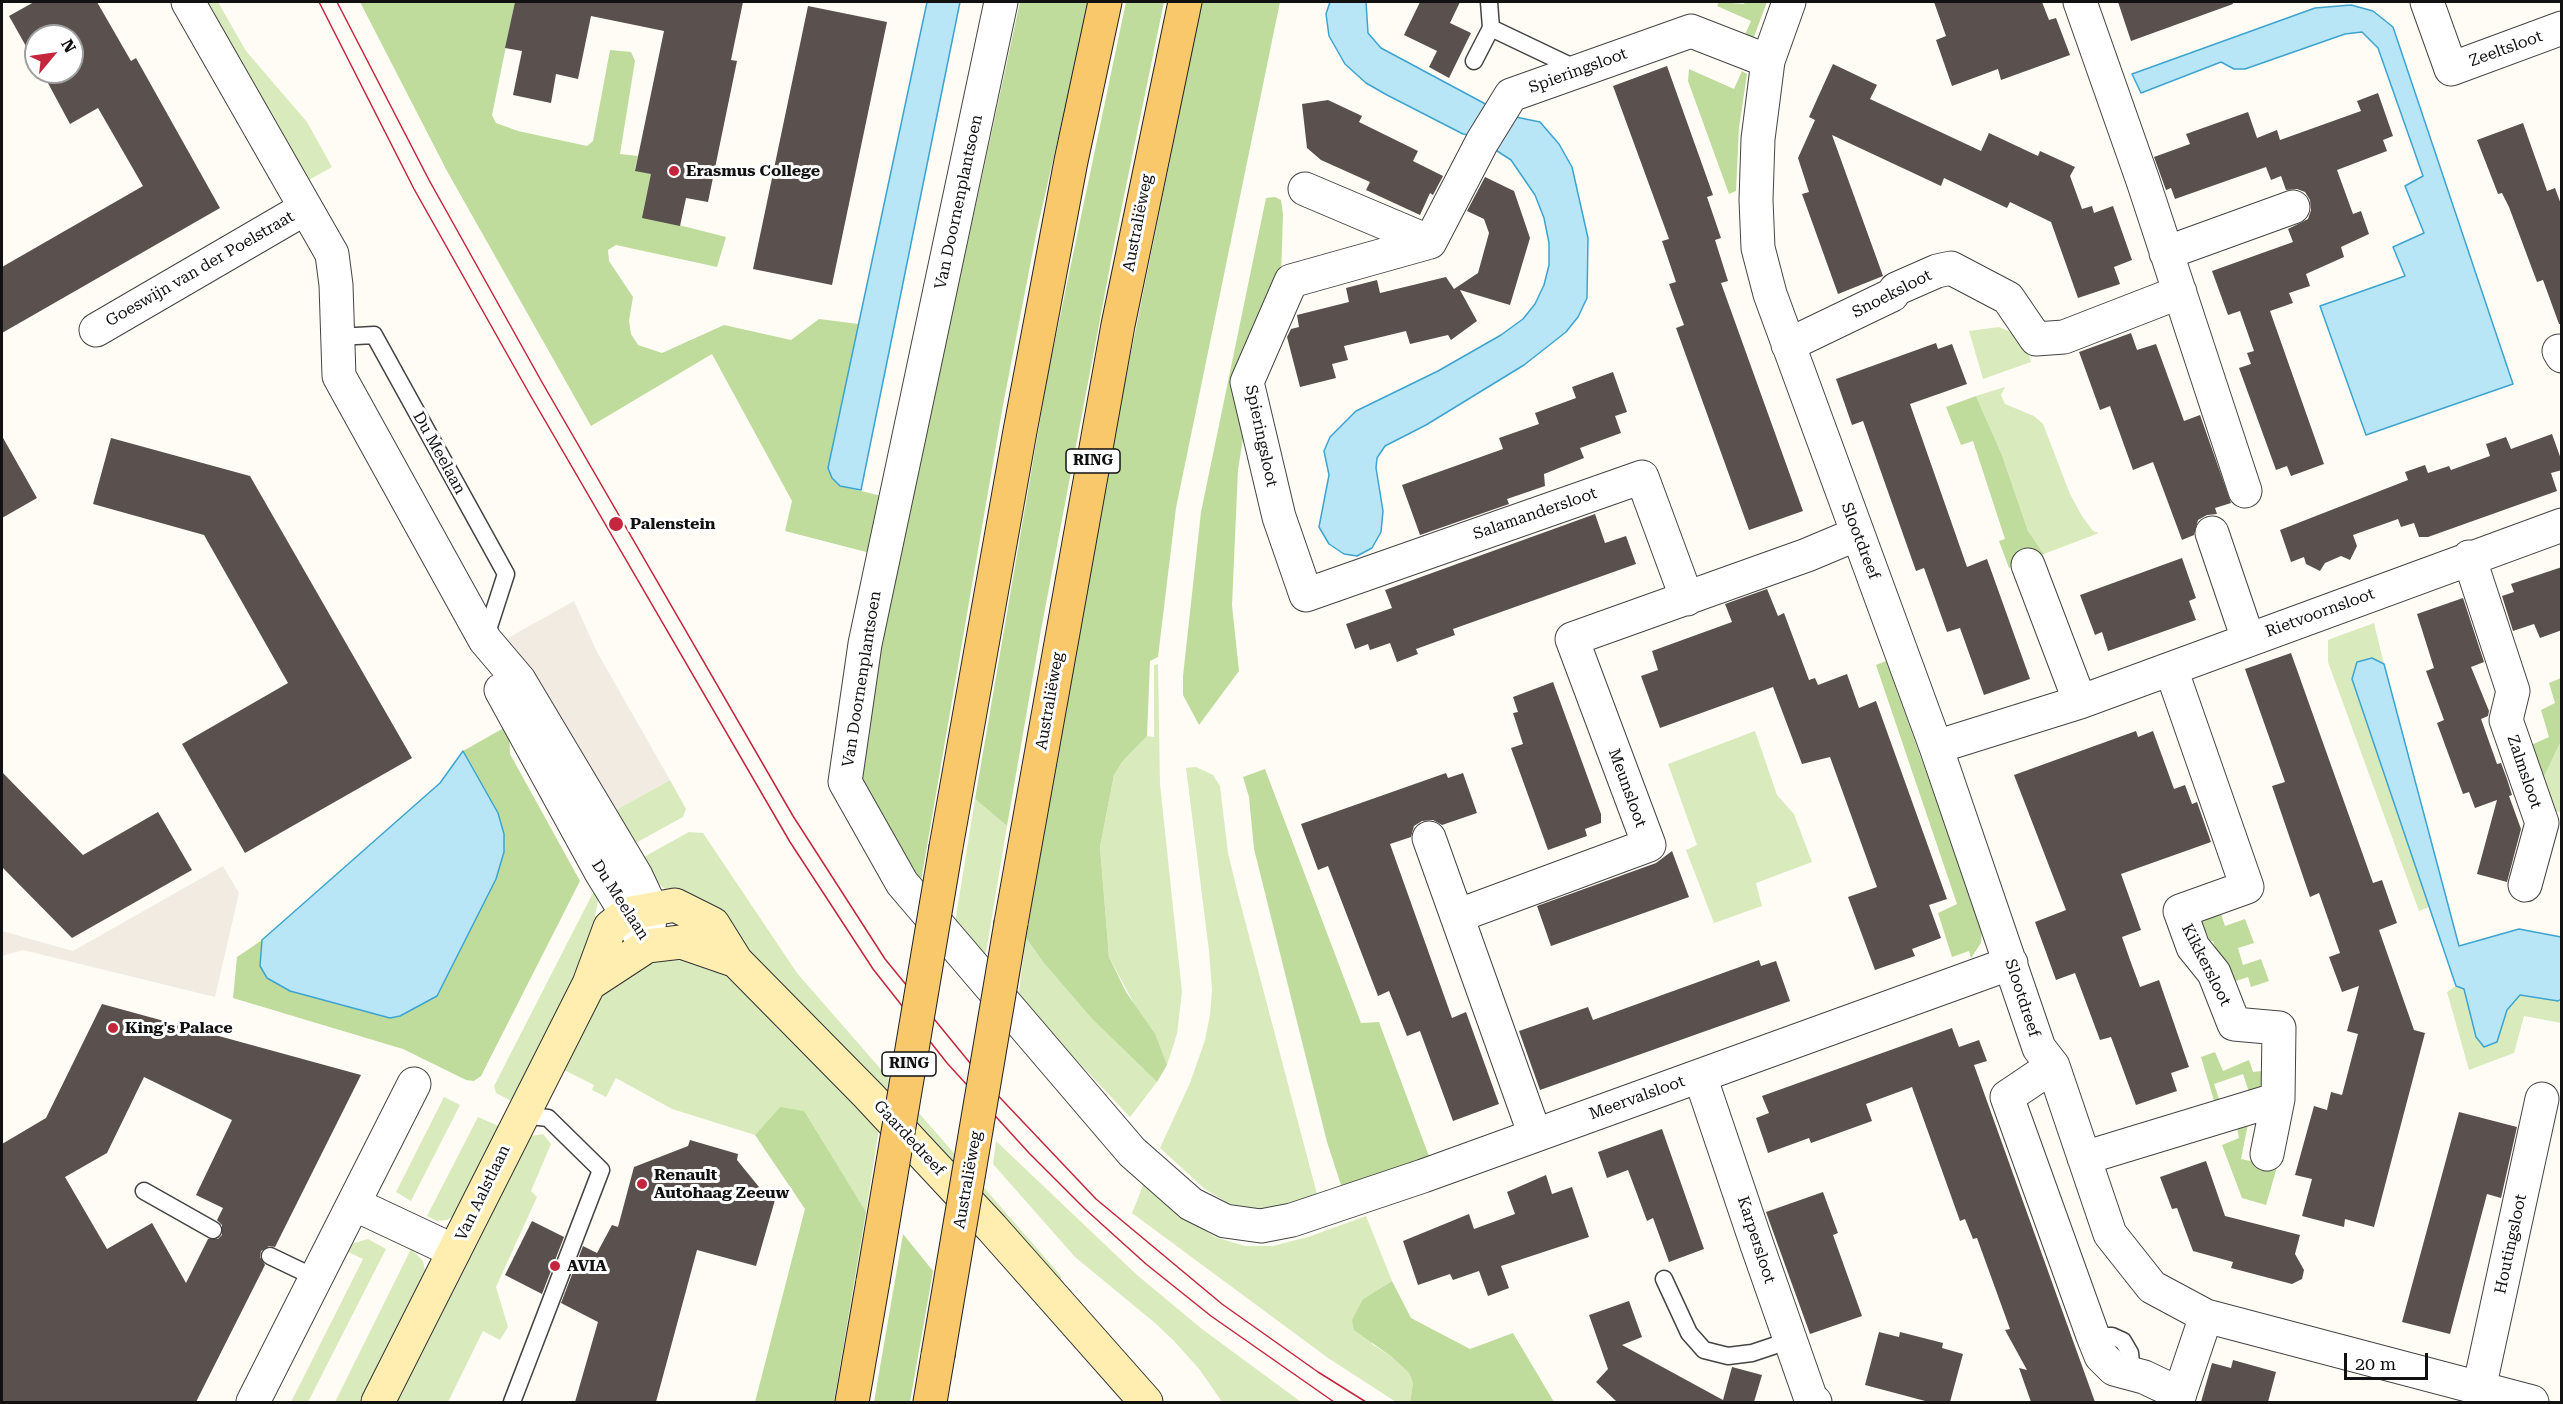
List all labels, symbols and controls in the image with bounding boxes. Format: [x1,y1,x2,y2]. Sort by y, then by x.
north arrow [24,24,84,84]
street label: Zeeltsloot [2467,27,2545,71]
text: N [57,36,80,56]
street label: Spieringsloot [1526,44,1630,98]
street label: Van Doornenplantsoen [931,113,987,291]
place label: Erasmus College [686,161,820,181]
marker: Erasmus College [667,164,681,178]
street label: Australiëweg [1119,173,1157,273]
street label: Goeswijn van der Poelstraat [102,207,298,331]
street label: Snoeksloot [1849,266,1935,322]
street label: Spieringsloot [1241,383,1281,489]
street label: Du Meelaan [408,408,470,498]
road number: RING [1066,449,1120,473]
street label: Salamandersloot [1471,484,1599,544]
street label: Slootdreef [1837,500,1883,582]
place label: Palenstein [630,514,715,534]
marker: Palenstein [607,515,625,533]
street label: Rietvoornsloot [2263,584,2377,642]
street label: Van Doornenplantsoen [839,590,885,768]
street label: Australiëweg [1032,651,1068,751]
street label: Zalmsloot [2502,733,2546,811]
street label: Meunsloot [1604,746,1650,830]
street label: Du Meelaan [587,856,653,944]
street label: Kikkersloot [2177,921,2235,1009]
street label: Slootdreef [2000,957,2044,1039]
place label: King's Palace [125,1018,233,1038]
marker: King's Palace [106,1021,120,1035]
road number: RING [882,1052,936,1076]
street label: Meervalsloot [1587,1072,1687,1124]
street label: Gaardedreef [869,1096,949,1180]
street label: Australiëweg [950,1130,986,1230]
street label: Van Aalstlaan [452,1142,514,1244]
place label: Renault Autohaag Zeeuw [654,1165,789,1203]
marker: Renault Autohaag Zeeuw [635,1177,649,1191]
street label: Houtingsloot [2491,1192,2531,1296]
street label: Karpersloot [1733,1194,1779,1286]
place label: AVIA [567,1256,607,1276]
marker: AVIA [548,1259,562,1273]
scale bar [2347,1341,2431,1379]
text: 20 m [2355,1353,2396,1374]

